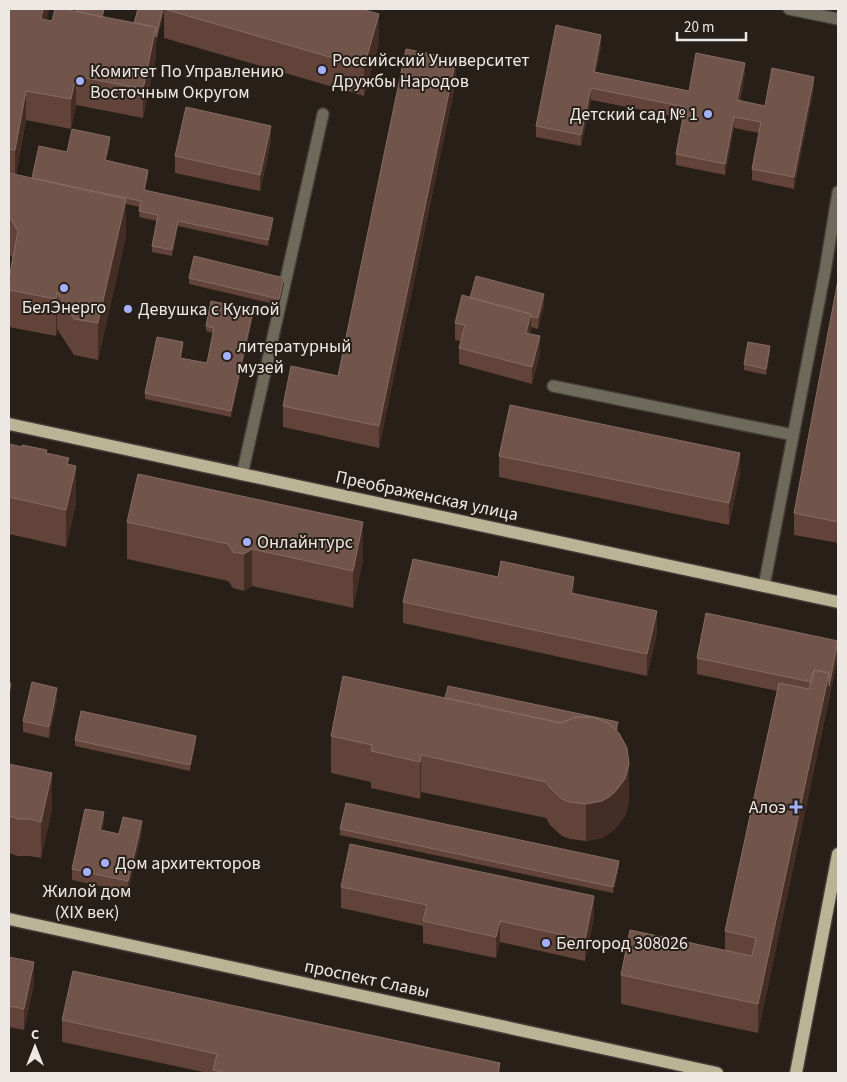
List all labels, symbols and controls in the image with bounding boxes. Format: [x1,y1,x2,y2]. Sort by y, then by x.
scale bar [677,10,746,42]
text: 20 m [684,17,714,38]
place label: Российский Университет Дружбы Народов [332,48,529,94]
place label: Комитет По Управлению Восточным Округом [90,59,284,105]
marker: Российский Университет Дружбы Народов [316,64,328,76]
marker: Комитет По Управлению Восточным Округом [74,75,86,87]
place label: Детский сад № 1 [570,102,698,127]
marker: Детский сад № 1 [702,108,714,120]
marker: БелЭнерго [58,282,70,294]
place label: БелЭнерго [22,295,106,320]
place label: Девушка с Куклой [138,297,280,322]
marker: Девушка с Куклой [122,303,134,315]
place label: литературный музей [237,334,351,380]
marker: литературный музей [221,350,233,362]
street label: Преображенская улица [333,464,521,528]
place label: Онлайнтурс [257,530,353,555]
marker: Онлайнтурс [241,536,253,548]
place label: Алоэ [749,795,786,820]
marker: Алоэ [790,801,802,813]
place label: Дом архитекторов [115,851,261,876]
marker: Дом архитекторов [99,857,111,869]
marker: Жилой дом (XIX век) [81,866,93,878]
place label: Жилой дом (XIX век) [43,879,131,925]
place label: Белгород 308026 [556,931,688,956]
marker: Белгород 308026 [540,937,552,949]
street label: проспект Славы [302,954,432,1004]
north arrow [10,1022,60,1072]
text: С [31,1025,39,1045]

